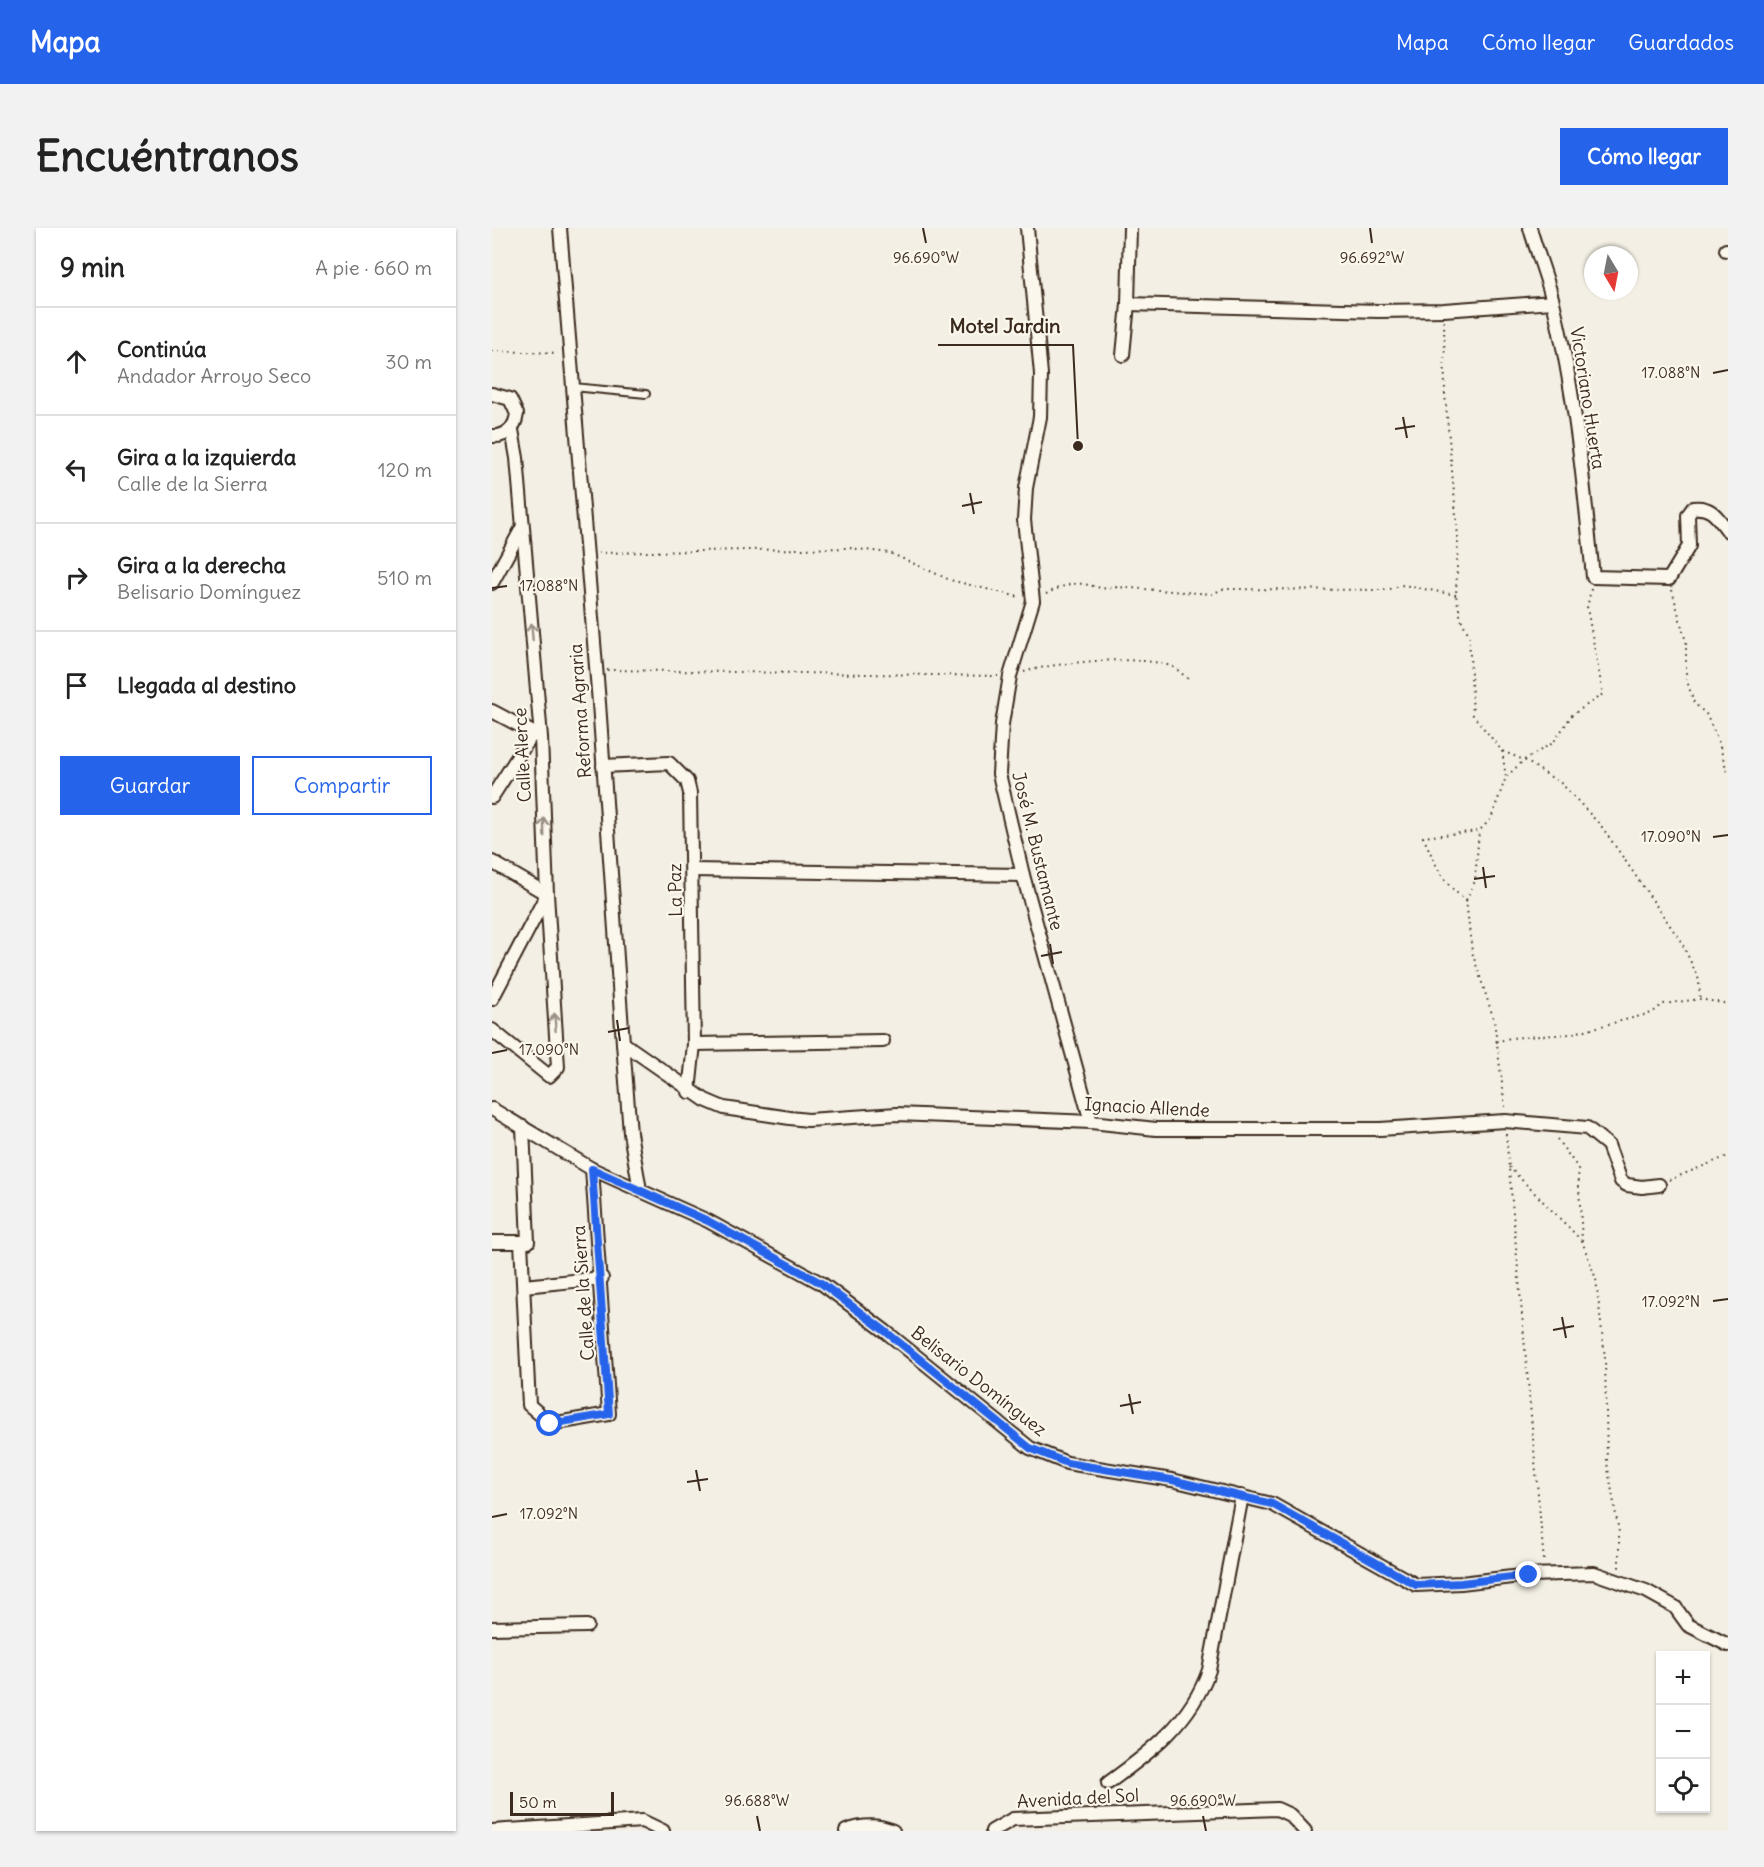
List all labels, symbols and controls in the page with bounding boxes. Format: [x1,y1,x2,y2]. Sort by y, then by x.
text: Mapa [30,24,100,60]
text: Mapa [1396,29,1449,56]
text: Cómo llegar [1482,29,1595,56]
text: Guardados [1628,29,1734,56]
button: Cómo llegar [1560,128,1728,185]
text: Encuéntranos [36,130,299,182]
north arrow [1584,246,1638,300]
text: 96.690°W [893,248,959,267]
text: 96.692°W [1340,248,1405,267]
text: 9 min [60,251,125,284]
text: A pie · 660 m [315,255,432,280]
callout: Motel Jardin [938,307,1073,345]
text: Motel Jardin [950,313,1061,338]
street label: Victoriano Huerta [1565,325,1611,471]
text: Continúa [117,335,206,363]
icon: ahead [60,345,93,378]
text: 30 m [385,349,432,374]
text: Andador Arroyo Seco [117,363,311,388]
text: 17.088°N [1642,363,1700,382]
text: Gira a la izquierda [117,443,296,471]
icon: left [60,453,93,486]
text: 120 m [378,457,432,482]
text: Calle de la Sierra [117,471,268,496]
text: Gira a la derecha [117,551,286,579]
icon: right [60,561,93,594]
text: 510 m [377,565,432,590]
text: 17.088°N [520,576,578,595]
text: Belisario Domínguez [117,579,301,604]
one-way arrow [526,623,537,643]
street label: Reforma Agraria [564,643,596,779]
icon: arrive [60,669,93,702]
text: Llegada al destino [117,671,296,699]
street label: Calle Alerce [508,707,536,803]
button: Guardar [60,756,240,815]
button: Compartir [252,756,432,815]
street label: José M. Bustamante [1007,769,1069,933]
one-way arrow [539,817,550,837]
text: 17.090°N [1641,827,1701,846]
street label: La Paz [663,863,687,917]
one-way arrow [549,1012,560,1032]
text: 17.090°N [519,1040,579,1059]
street label: Ignacio Allende [1084,1092,1210,1122]
street label: Calle de la Sierra [567,1225,599,1361]
text: 17.092°N [1642,1292,1700,1311]
street label: Belisario Domínguez [907,1321,1052,1441]
route start [536,1410,562,1436]
text: 17.092°N [520,1504,578,1523]
route end [1515,1561,1541,1587]
map controls [1656,1651,1710,1813]
button: + [1656,1651,1710,1705]
button: − [1656,1705,1710,1759]
button: locate [1656,1759,1710,1813]
street label: Avenida del Sol [1016,1783,1140,1813]
scale bar [510,1789,614,1816]
text: 96.688°W [725,1791,790,1810]
text: 96.690°W [1170,1791,1236,1810]
text: 50 m [519,1792,557,1812]

